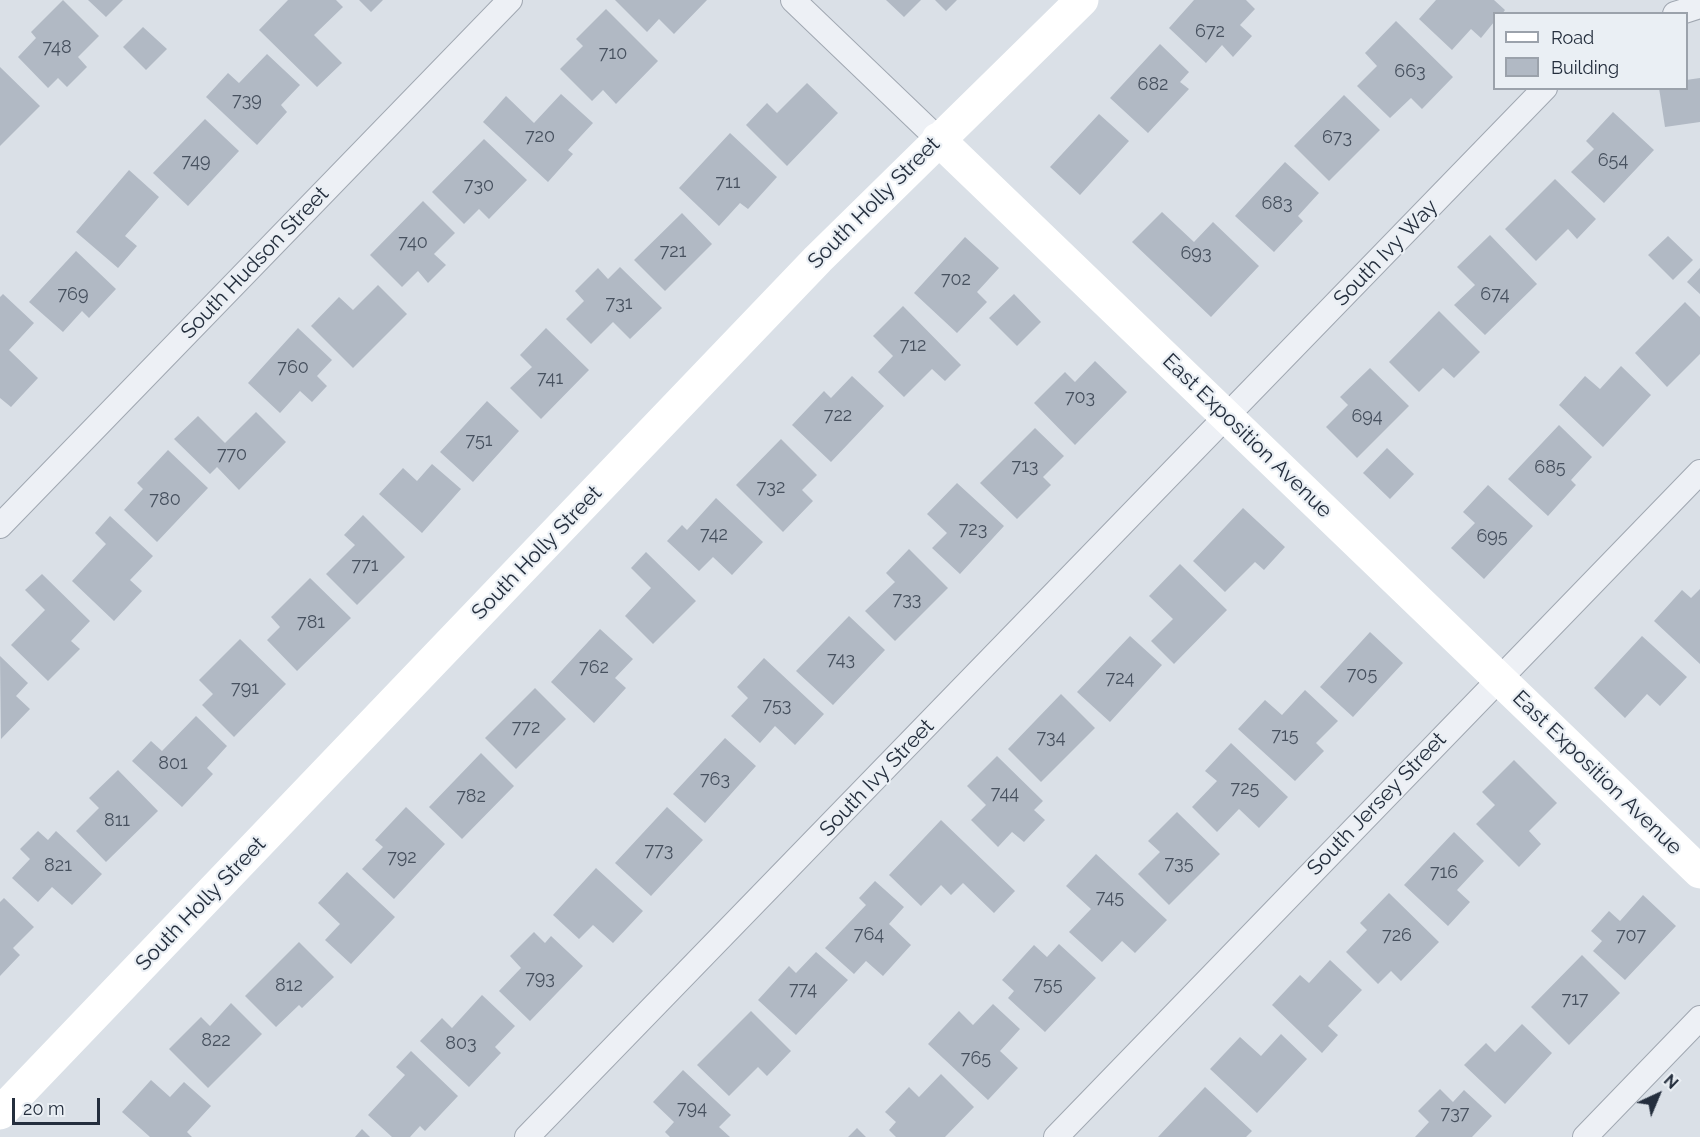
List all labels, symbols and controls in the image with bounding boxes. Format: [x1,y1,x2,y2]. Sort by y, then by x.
legend [1493,12,1688,90]
house number: 672 [1195,21,1225,43]
text: Road [1551,27,1594,48]
house number: 748 [42,37,72,59]
house number: 710 [599,43,627,65]
text: Building [1551,57,1619,78]
house number: 663 [1394,61,1426,83]
house number: 682 [1138,74,1168,96]
house number: 739 [232,90,262,112]
house number: 720 [525,126,555,148]
house number: 673 [1322,127,1352,149]
street label: South Holly Street [803,132,945,274]
house number: 654 [1598,150,1628,172]
house number: 749 [181,151,211,173]
house number: 711 [715,172,741,194]
house number: 730 [464,175,494,197]
street label: South Hudson Street [176,182,334,344]
house number: 683 [1261,193,1293,215]
street label: South Ivy Way [1329,194,1443,312]
house number: 740 [398,232,428,254]
house number: 721 [660,241,686,263]
house number: 693 [1180,243,1212,265]
house number: 702 [941,269,971,291]
house number: 769 [57,284,89,306]
house number: 674 [1480,284,1510,306]
house number: 731 [606,293,632,315]
house number: 712 [900,335,926,357]
street label: East Exposition Avenue [1157,349,1337,523]
house number: 760 [277,357,309,379]
house number: 741 [537,368,563,390]
house number: 703 [1065,387,1095,409]
house number: 722 [824,405,852,427]
house number: 694 [1351,406,1383,428]
house number: 751 [466,430,492,452]
house number: 770 [217,444,247,466]
house number: 713 [1012,456,1038,478]
house number: 685 [1534,457,1566,479]
house number: 732 [757,477,785,499]
street label: South Holly Street [467,481,607,625]
house number: 780 [149,489,181,511]
house number: 723 [959,519,987,541]
house number: 742 [700,524,728,546]
house number: 695 [1476,526,1508,548]
house number: 771 [352,555,378,577]
house number: 733 [893,589,921,611]
house number: 781 [297,612,325,634]
house number: 743 [827,649,855,671]
house number: 762 [579,657,609,679]
house number: 705 [1347,664,1377,686]
house number: 724 [1106,668,1134,690]
house number: 791 [231,678,259,700]
street label: East Exposition Avenue [1507,686,1687,860]
house number: 753 [763,695,791,717]
street label: South Ivy Street [815,714,939,842]
house number: 772 [512,717,540,739]
house number: 715 [1271,725,1299,747]
house number: 734 [1036,727,1066,749]
street label: South Jersey Street [1302,727,1452,881]
house number: 801 [158,753,188,775]
house number: 763 [700,769,730,791]
house number: 725 [1231,778,1259,800]
house number: 744 [991,783,1019,805]
house number: 782 [456,786,486,808]
house number: 811 [104,810,130,832]
street label: South Holly Street [131,832,271,976]
house number: 773 [645,840,673,862]
house number: 792 [387,847,417,869]
house number: 735 [1164,853,1194,875]
house number: 821 [44,855,72,877]
house number: 716 [1430,862,1458,884]
house number: 745 [1096,887,1124,909]
house number: 764 [854,924,884,946]
house number: 726 [1382,925,1412,947]
house number: 707 [1616,925,1646,947]
house number: 793 [525,968,555,990]
house number: 755 [1034,974,1062,996]
house number: 812 [275,975,303,997]
house number: 774 [789,979,817,1001]
house number: 717 [1562,989,1588,1011]
house number: 822 [201,1030,231,1052]
house number: 803 [445,1033,477,1055]
house number: 765 [961,1048,991,1070]
north arrow [1628,1065,1688,1125]
text: N [1660,1071,1682,1093]
scale bar [15,1086,104,1124]
text: 20 m [23,1098,65,1119]
house number: 794 [677,1098,707,1120]
house number: 737 [1441,1103,1469,1125]

